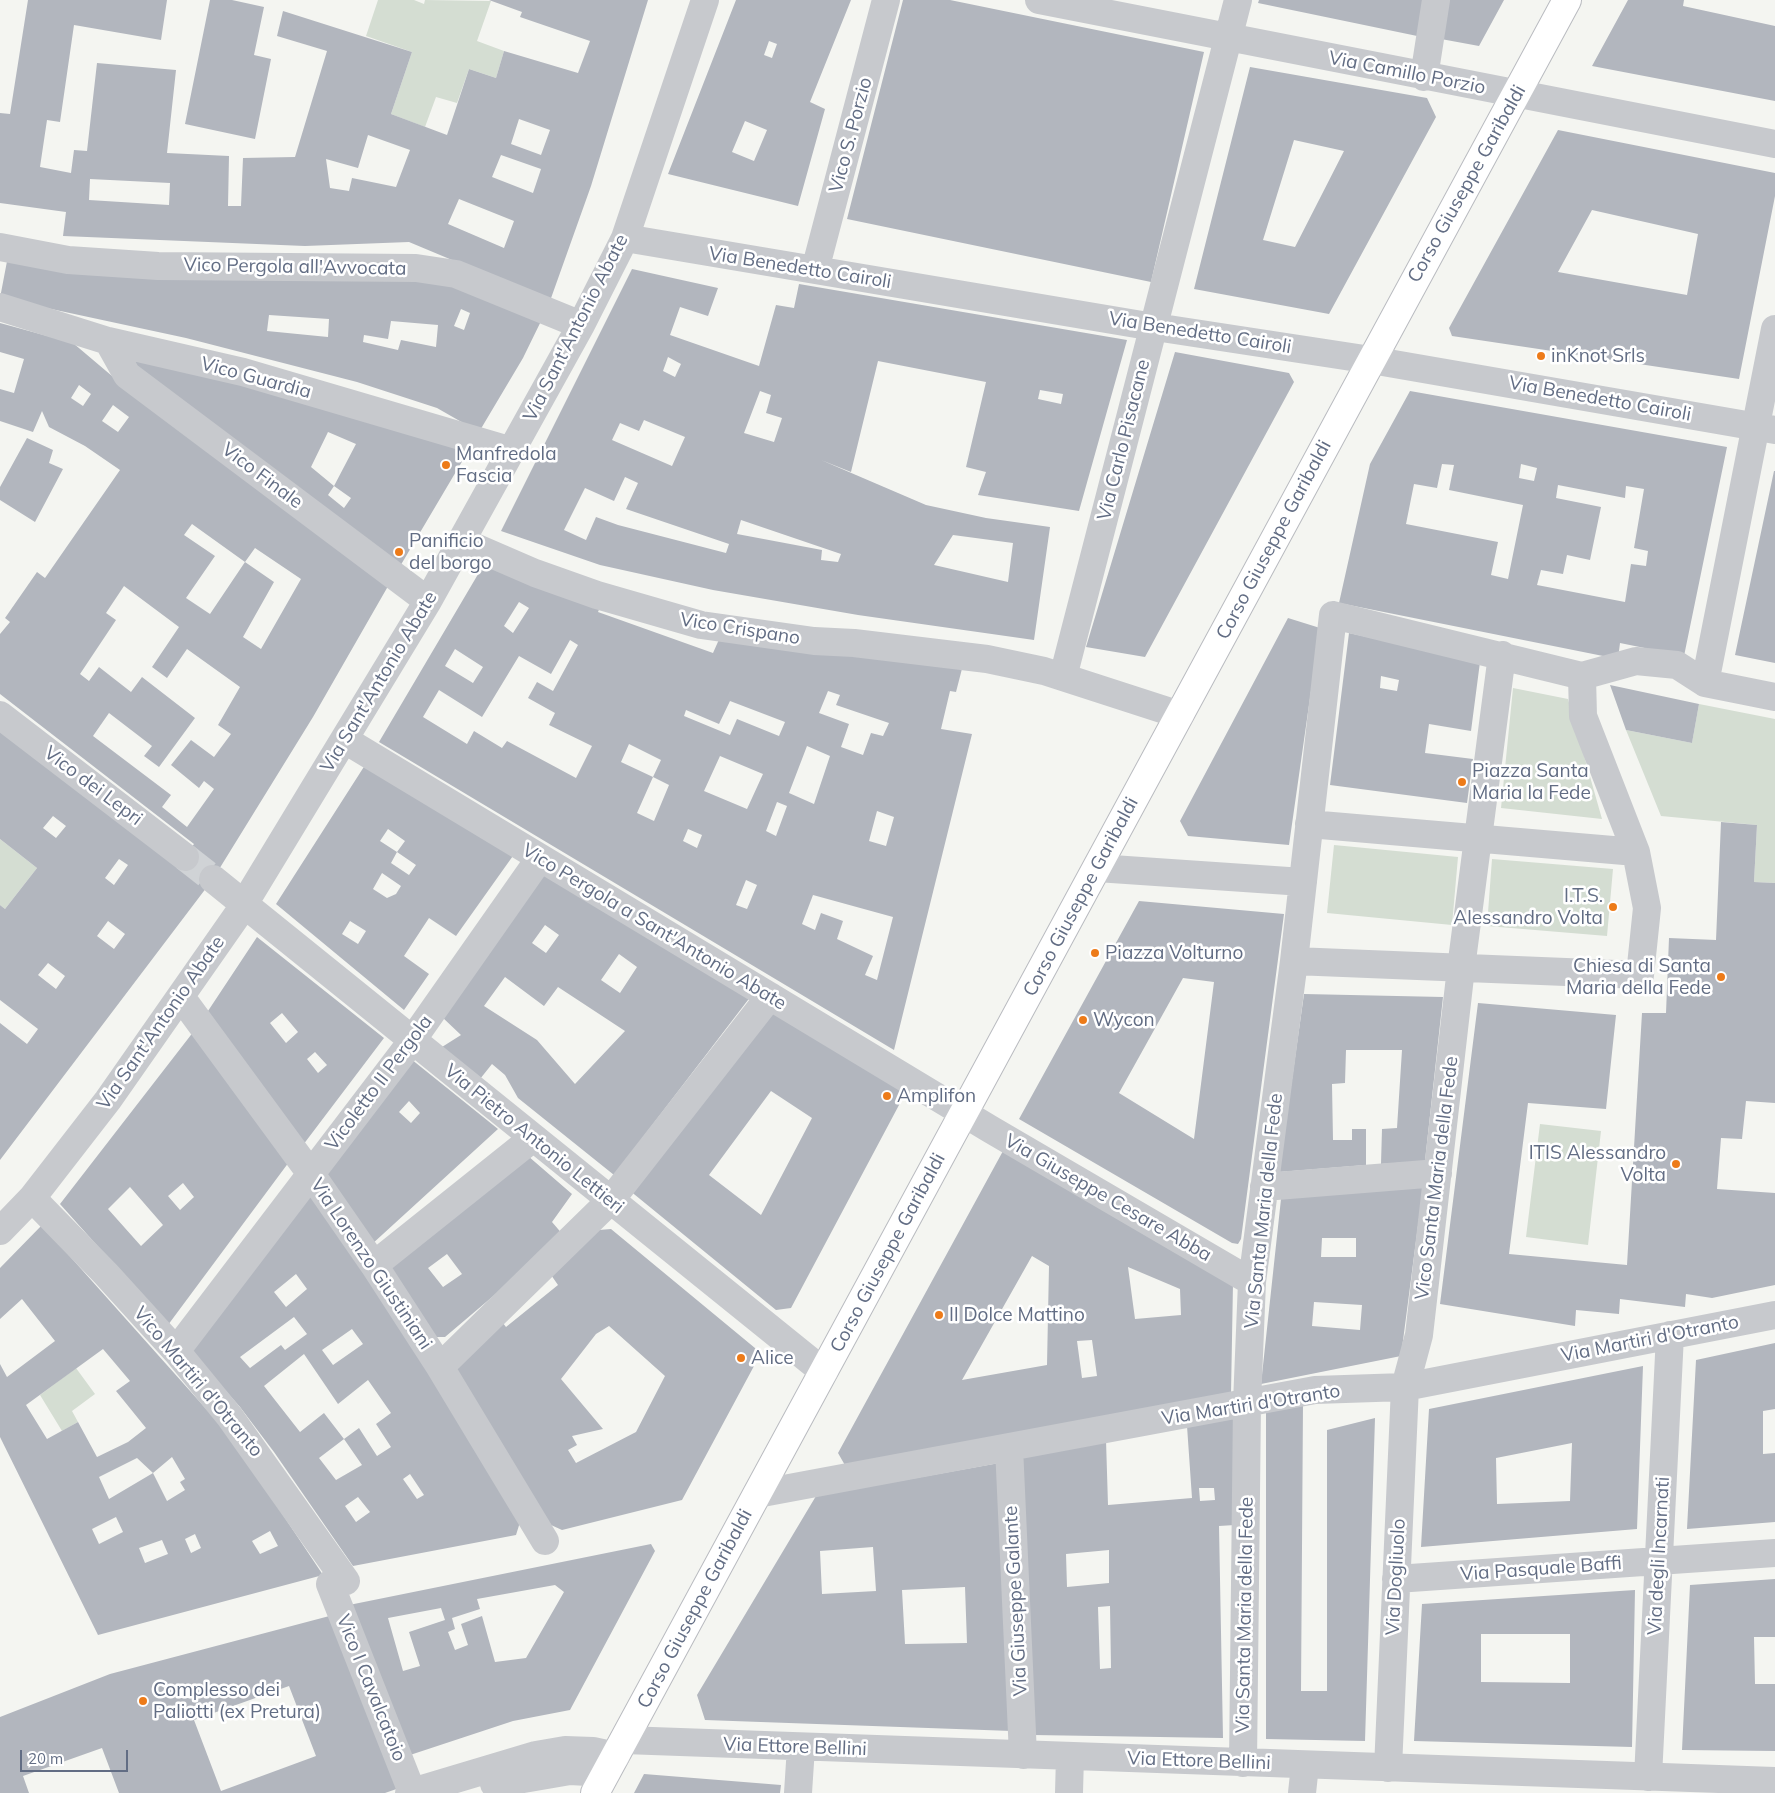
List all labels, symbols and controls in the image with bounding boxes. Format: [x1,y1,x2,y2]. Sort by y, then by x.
street label: Via Camillo Porzio [1327,47,1487,99]
street label: Vico S. Porzio [825,75,877,195]
street label: Corso Giuseppe Garibaldi [1403,81,1531,287]
street label: Via Sant'Antonio Abate [519,231,633,425]
street label: Via Benedetto Cairoli [707,242,893,294]
street label: Vico Pergola all'Avvocata [183,254,407,280]
street label: Via Benedetto Cairoli [1107,307,1293,359]
place label: inKnot Srls [1551,345,1645,367]
marker: inKnot Srls [1535,350,1547,362]
street label: Vico Guardia [198,352,314,404]
street label: Via Carlo Pisacane [1093,357,1155,523]
street label: Via Benedetto Cairoli [1507,372,1693,426]
street label: Corso Giuseppe Garibaldi [1212,436,1336,644]
street label: Vico Finale [217,438,307,514]
place label: Manfredola Fascia [456,443,557,487]
marker: Manfredola Fascia [440,459,452,471]
place label: Panificio del borgo [409,530,492,574]
marker: Panificio del borgo [393,546,405,558]
street label: Via Sant'Antonio Abate [316,587,442,777]
street label: Vico Crispano [678,608,802,650]
street label: Vico dei Lepri [39,742,147,830]
place label: Piazza Santa Maria la Fede [1472,760,1591,804]
marker: Piazza Santa Maria la Fede [1456,776,1468,788]
street label: Corso Giuseppe Garibaldi [1019,793,1143,1001]
street label: Vico Pergola a Sant'Antonio Abate [518,839,790,1015]
place label: I.T.S. Alessandro Volta [1453,885,1603,929]
marker: I.T.S. Alessandro Volta [1607,901,1619,913]
street label: Via Sant'Antonio Abate [92,932,230,1114]
place label: Piazza Volturno [1105,942,1243,964]
marker: Piazza Volturno [1089,947,1101,959]
place label: Chiesa di Santa Maria della Fede [1566,955,1711,999]
marker: Chiesa di Santa Maria della Fede [1715,971,1727,983]
place label: Wycon [1093,1009,1155,1031]
street label: Vicoletto II Pergola [321,1011,437,1155]
marker: Wycon [1077,1014,1089,1026]
street label: Vico Santa Maria della Fede [1411,1055,1463,1301]
street label: Via Pietro Antonio Lettieri [440,1060,628,1218]
place label: Amplifon [897,1085,976,1107]
marker: Amplifon [881,1090,893,1102]
street label: Via Santa Maria della Fede [1240,1092,1288,1330]
street label: Via Giuseppe Cesare Abba [1000,1129,1216,1267]
place label: ITIS Alessandro Volta [1529,1142,1666,1186]
street label: Corso Giuseppe Garibaldi [826,1149,950,1357]
marker: ITIS Alessandro Volta [1670,1158,1682,1170]
street label: Via Lorenzo Giustiniani [305,1174,437,1354]
street label: Vico Martiri d'Otranto [128,1302,268,1462]
place label: Il Dolce Mattino [949,1304,1085,1326]
marker: Il Dolce Mattino [933,1309,945,1321]
street label: Via Martiri d'Otranto [1559,1311,1741,1367]
place label: Alice [751,1347,794,1369]
marker: Alice [735,1352,747,1364]
street label: Via Martiri d'Otranto [1160,1380,1342,1430]
street label: Via degli Incarnati [1643,1476,1675,1636]
street label: Via Santa Maria della Fede [1232,1497,1258,1733]
street label: Corso Giuseppe Garibaldi [633,1505,757,1713]
street label: Via Giuseppe Galante [1000,1505,1032,1697]
street label: Via Dogliuolo [1382,1518,1410,1636]
street label: Via Pasquale Baffi [1460,1552,1622,1586]
street label: Vico I Cavalcatoio [331,1611,411,1765]
place label: Complesso dei Paliotti (ex Pretura) [153,1679,321,1723]
marker: Complesso dei Paliotti (ex Pretura) [137,1695,149,1707]
street label: Via Ettore Bellini [723,1733,867,1761]
scale bar [22,1740,130,1772]
street label: Via Ettore Bellini [1127,1747,1271,1775]
text: 20 m [28,1749,63,1768]

